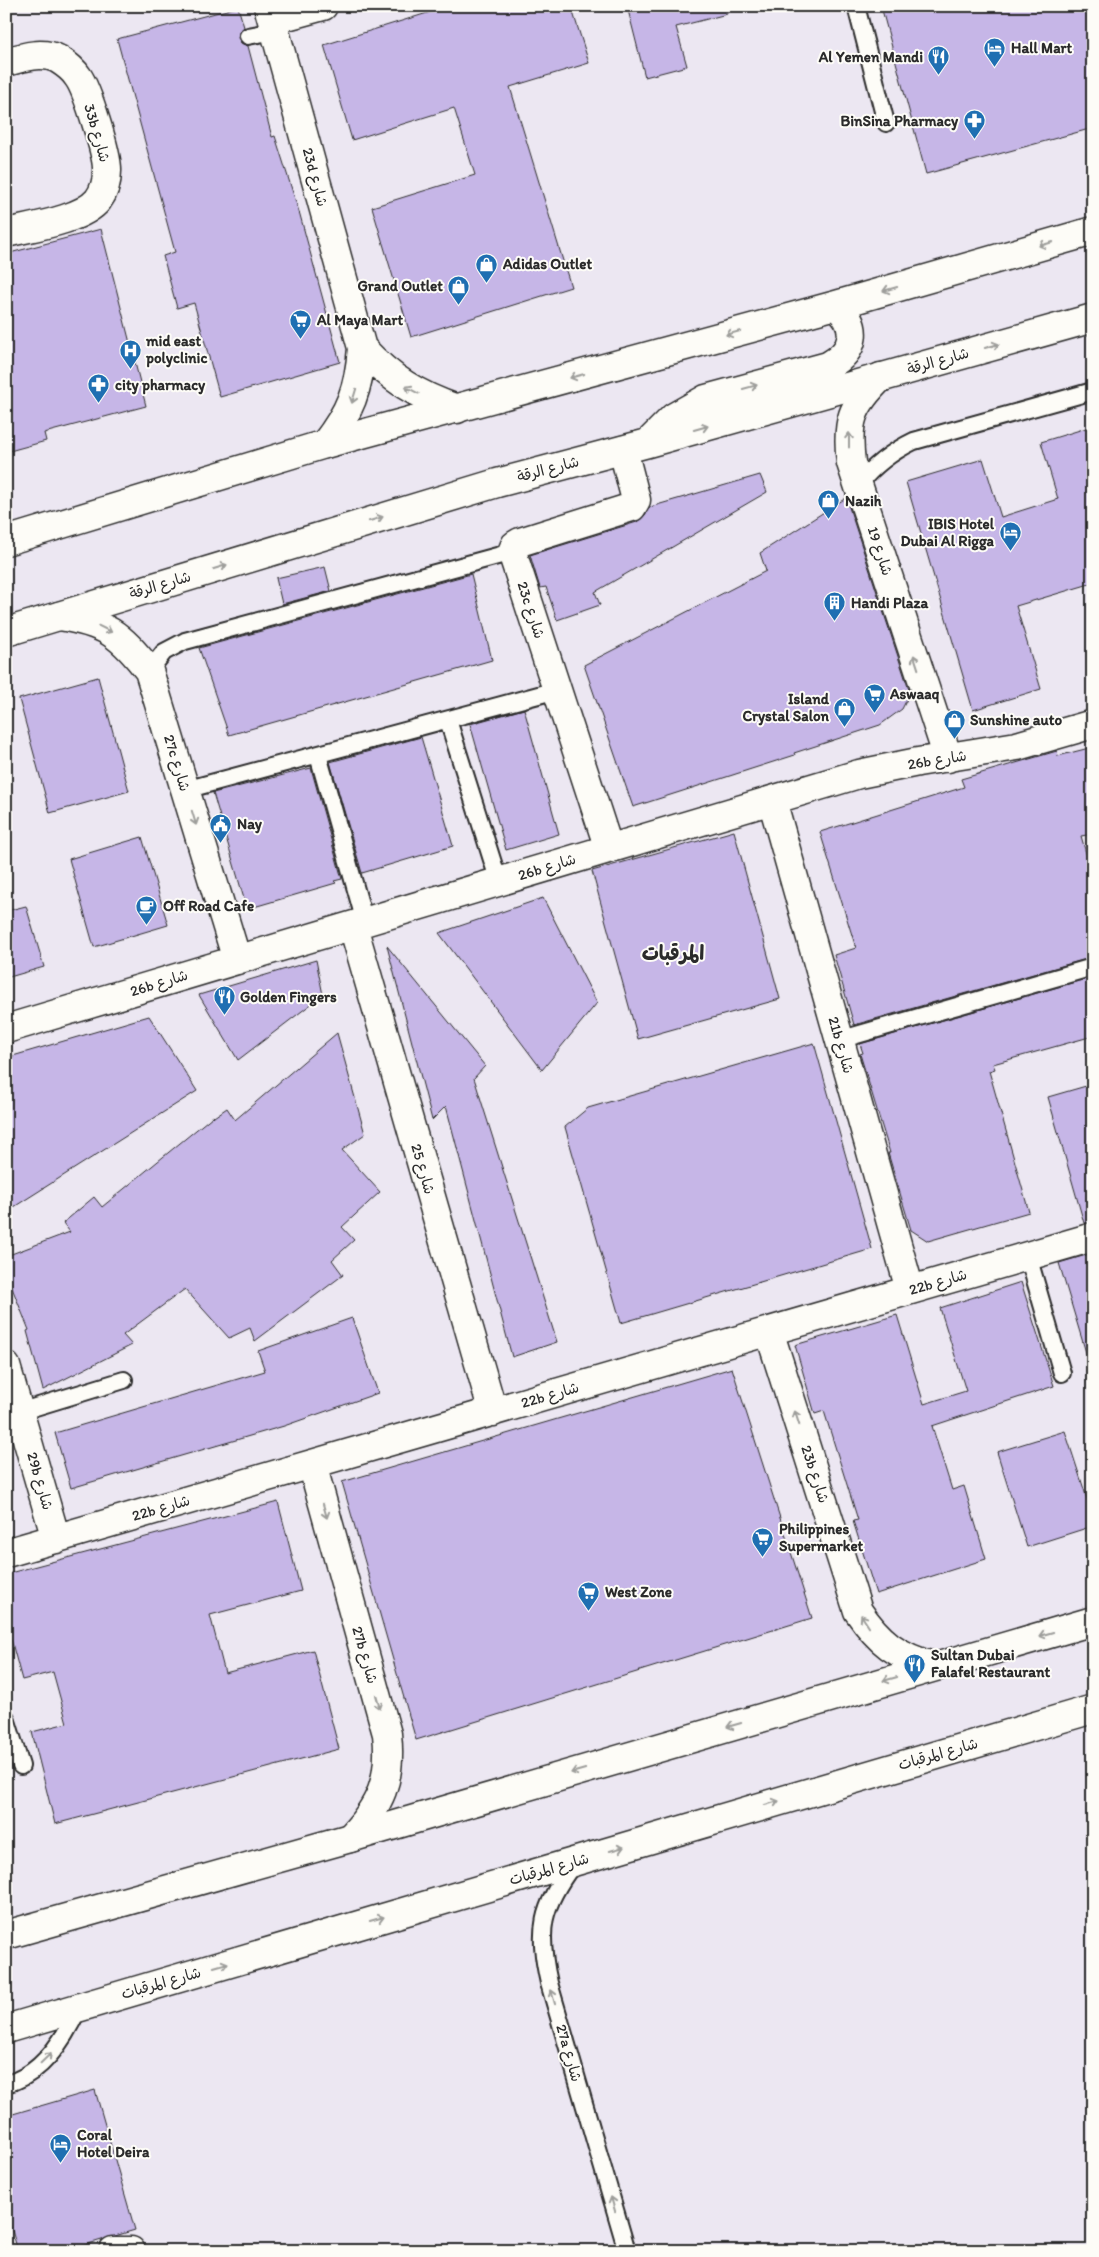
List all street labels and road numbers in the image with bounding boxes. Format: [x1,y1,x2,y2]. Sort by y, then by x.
street label: 33b شارع [79,102,114,165]
street label: 23d شارع [298,146,331,209]
street label: شارع الرقة [905,344,971,379]
street label: شارع الرقة [515,452,581,487]
street label: شارع 19 [863,524,896,578]
street label: شارع الرقة [127,567,193,604]
street label: 23c شارع [512,579,549,641]
street label: 27c شارع [159,733,194,794]
street label: 26b شارع [906,746,968,775]
street label: 26b شارع [516,850,578,885]
street label: 26b شارع [128,966,190,1001]
street label: 21b شارع [823,1014,858,1076]
street label: شارع 25 [406,1142,439,1197]
street label: 22b شارع [907,1265,969,1300]
street label: 22b شارع [519,1378,581,1413]
street label: 23b شارع [796,1443,833,1505]
street label: 29b شارع [22,1450,57,1512]
street label: 22b شارع [130,1491,192,1526]
street label: 27b شارع [347,1624,382,1686]
street label: شارع المرقبات [896,1734,980,1775]
street label: شارع المرقبات [507,1849,591,1890]
street label: شارع المرقبات [119,1963,203,2004]
street label: 27a شارع [551,2022,586,2084]

